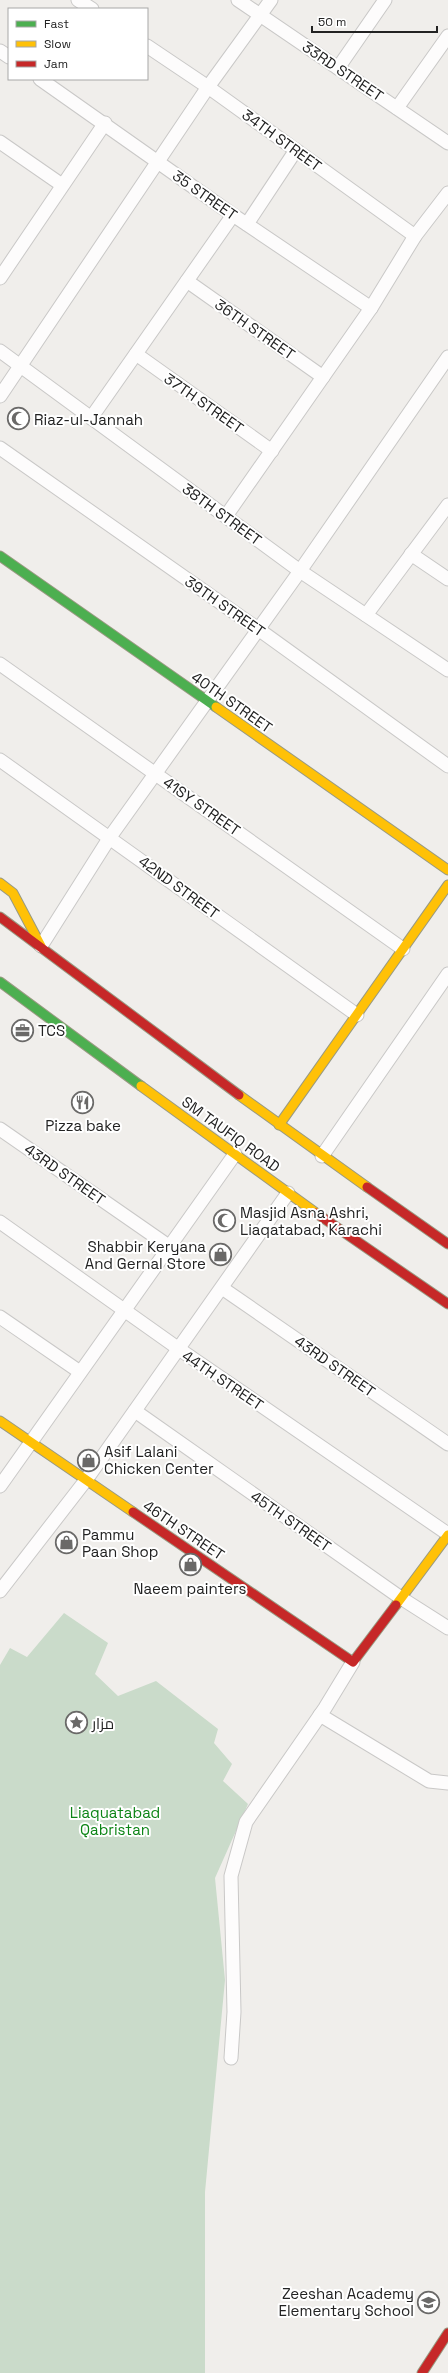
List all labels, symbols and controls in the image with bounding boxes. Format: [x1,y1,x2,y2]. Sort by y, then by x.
legend [8,8,148,80]
scale bar [312,8,437,34]
text: 50 m [318,14,346,30]
text: Fast [44,16,69,32]
text: Slow [44,36,71,52]
street label: 33RD STREET [299,37,387,105]
text: Jam [44,56,68,72]
street label: 34TH STREET [239,105,326,175]
street label: 35 STREET [169,166,241,224]
street label: 36TH STREET [211,294,299,364]
street label: 37TH STREET [161,369,248,437]
mosque icon: Riaz-ul-Jannah [5,406,31,432]
place label: Riaz-ul-Jannah [34,410,143,429]
street label: 38TH STREET [179,479,266,549]
street label: 39TH STREET [181,571,269,641]
street label: 40TH STREET [188,667,276,737]
street label: 41SY STREET [160,772,244,840]
street label: 42ND STREET [135,851,223,923]
office icon: TCS [9,1017,35,1043]
place label: TCS [38,1021,65,1040]
restaurant icon: Pizza bake [70,1089,96,1115]
street label: SM TAUFIQ ROAD [178,1092,284,1176]
place label: Pizza bake [45,1116,121,1135]
street label: 43RD STREET [21,1139,109,1209]
place label: Masjid Asna Ashri, Liaqatabad, Karachi [240,1203,382,1239]
mosque icon: Masjid Asna Ashri, Liaqatabad, Karachi [211,1208,237,1234]
place label: Shabbir Keryana And Gernal Store [85,1237,206,1273]
shop icon: Shabbir Keryana And Gernal Store [208,1242,234,1268]
street label: 43RD STREET [291,1331,379,1401]
street label: 44TH STREET [179,1346,267,1414]
place label: Asif Lalani Chicken Center [104,1442,214,1478]
shop icon: Asif Lalani Chicken Center [75,1447,101,1473]
street label: 45TH STREET [247,1486,335,1556]
street label: 46TH STREET [140,1496,228,1564]
place label: Pammu Paan Shop [82,1525,158,1561]
shop icon: Pammu Paan Shop [53,1530,79,1556]
shop icon: Naeem painters [177,1552,203,1578]
place label: Naeem painters [134,1579,246,1598]
place icon: مزار [64,1710,90,1736]
place label: مزار [91,1714,114,1733]
park label: Liaquatabad Qabristan [70,1803,160,1839]
place label: Zeeshan Academy Elementary School [278,2284,414,2320]
school or university icon: Zeeshan Academy Elementary School [416,2289,442,2315]

